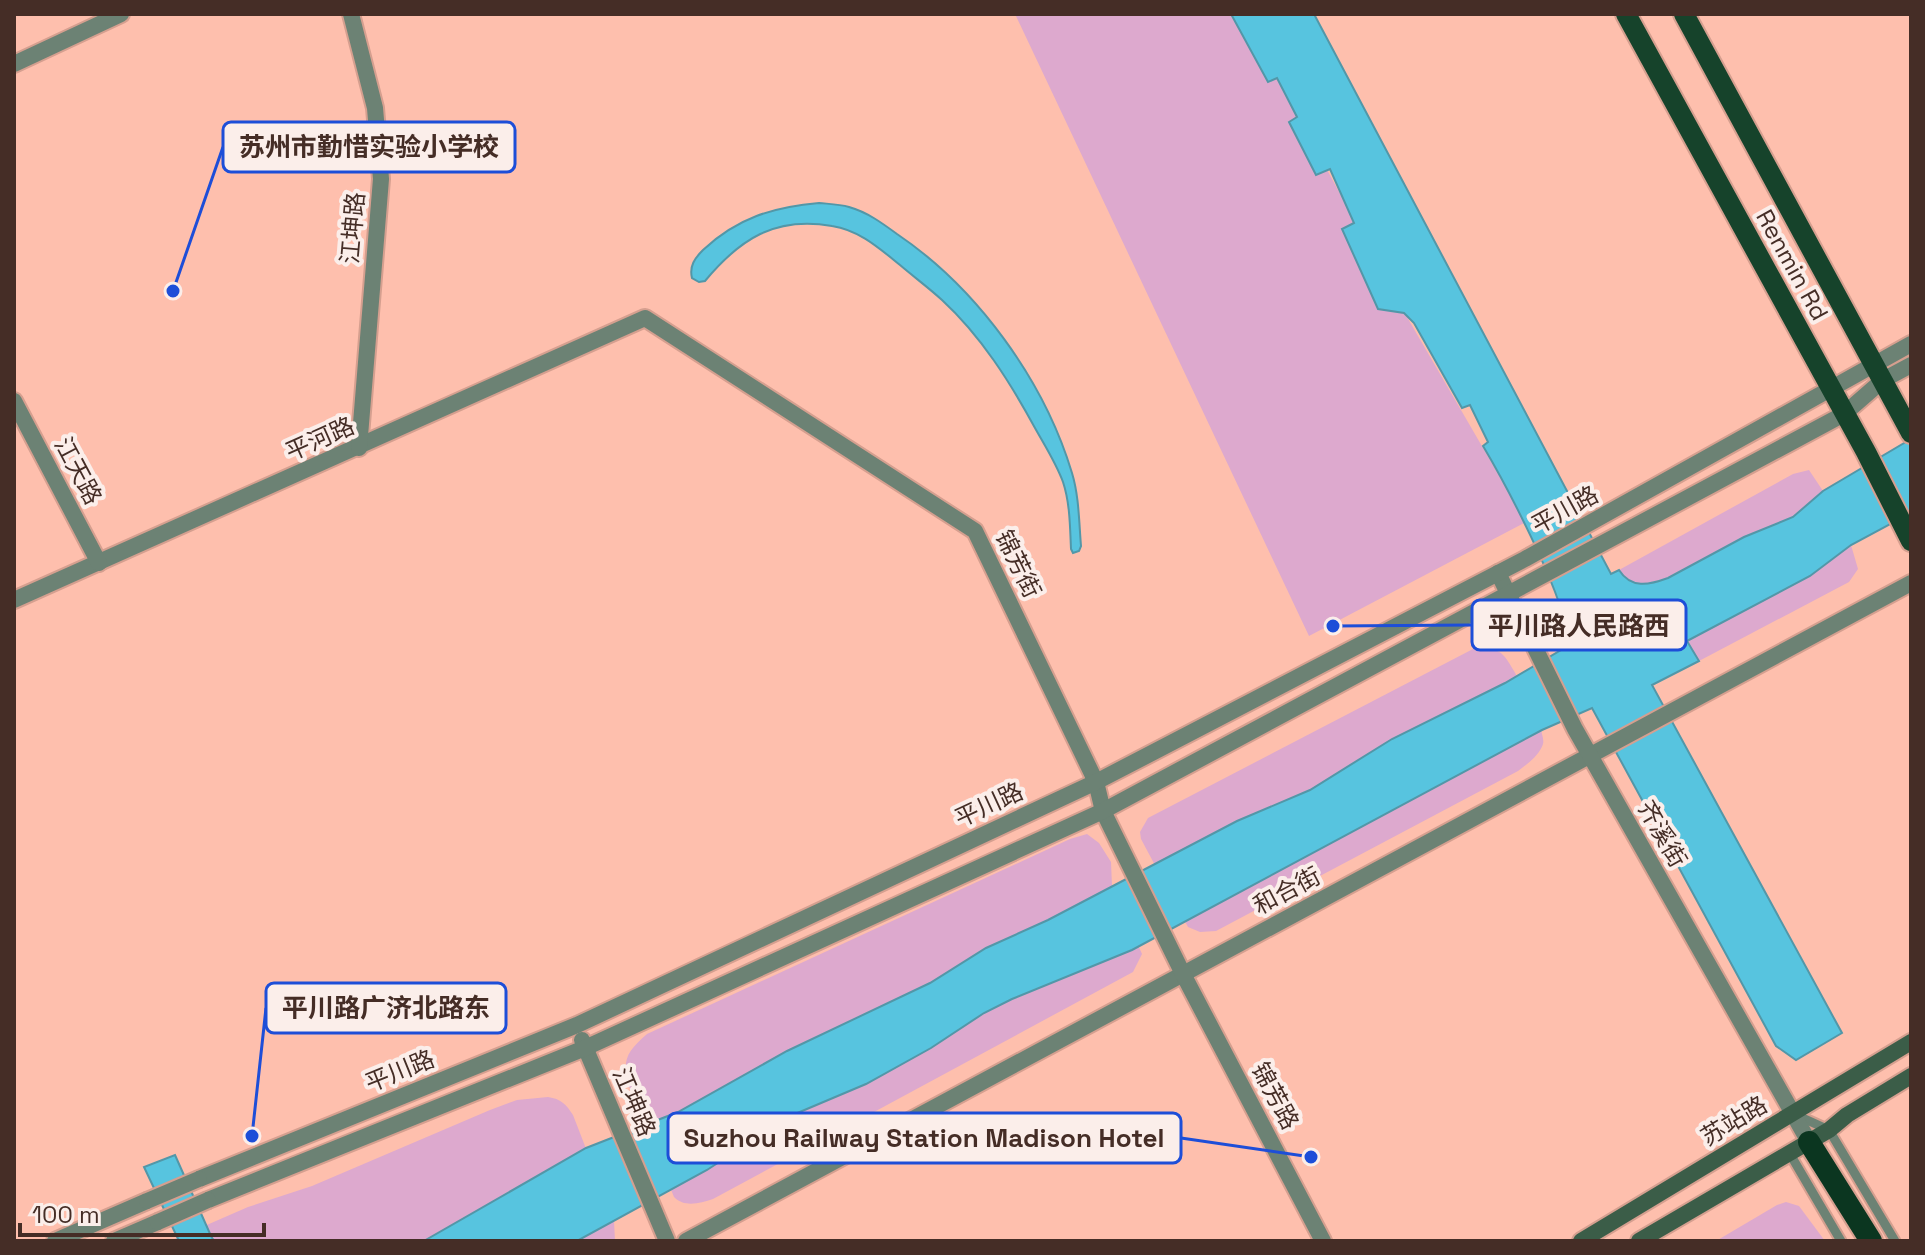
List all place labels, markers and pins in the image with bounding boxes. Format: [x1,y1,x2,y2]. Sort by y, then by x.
callout: 苏州市勤惜实验小学校 [223,122,515,172]
callout: 平川路人民路西 [1472,600,1686,650]
callout: 平川路广济北路东 [266,983,506,1033]
callout: Suzhou Railway Station Madison Hotel [668,1113,1181,1163]

